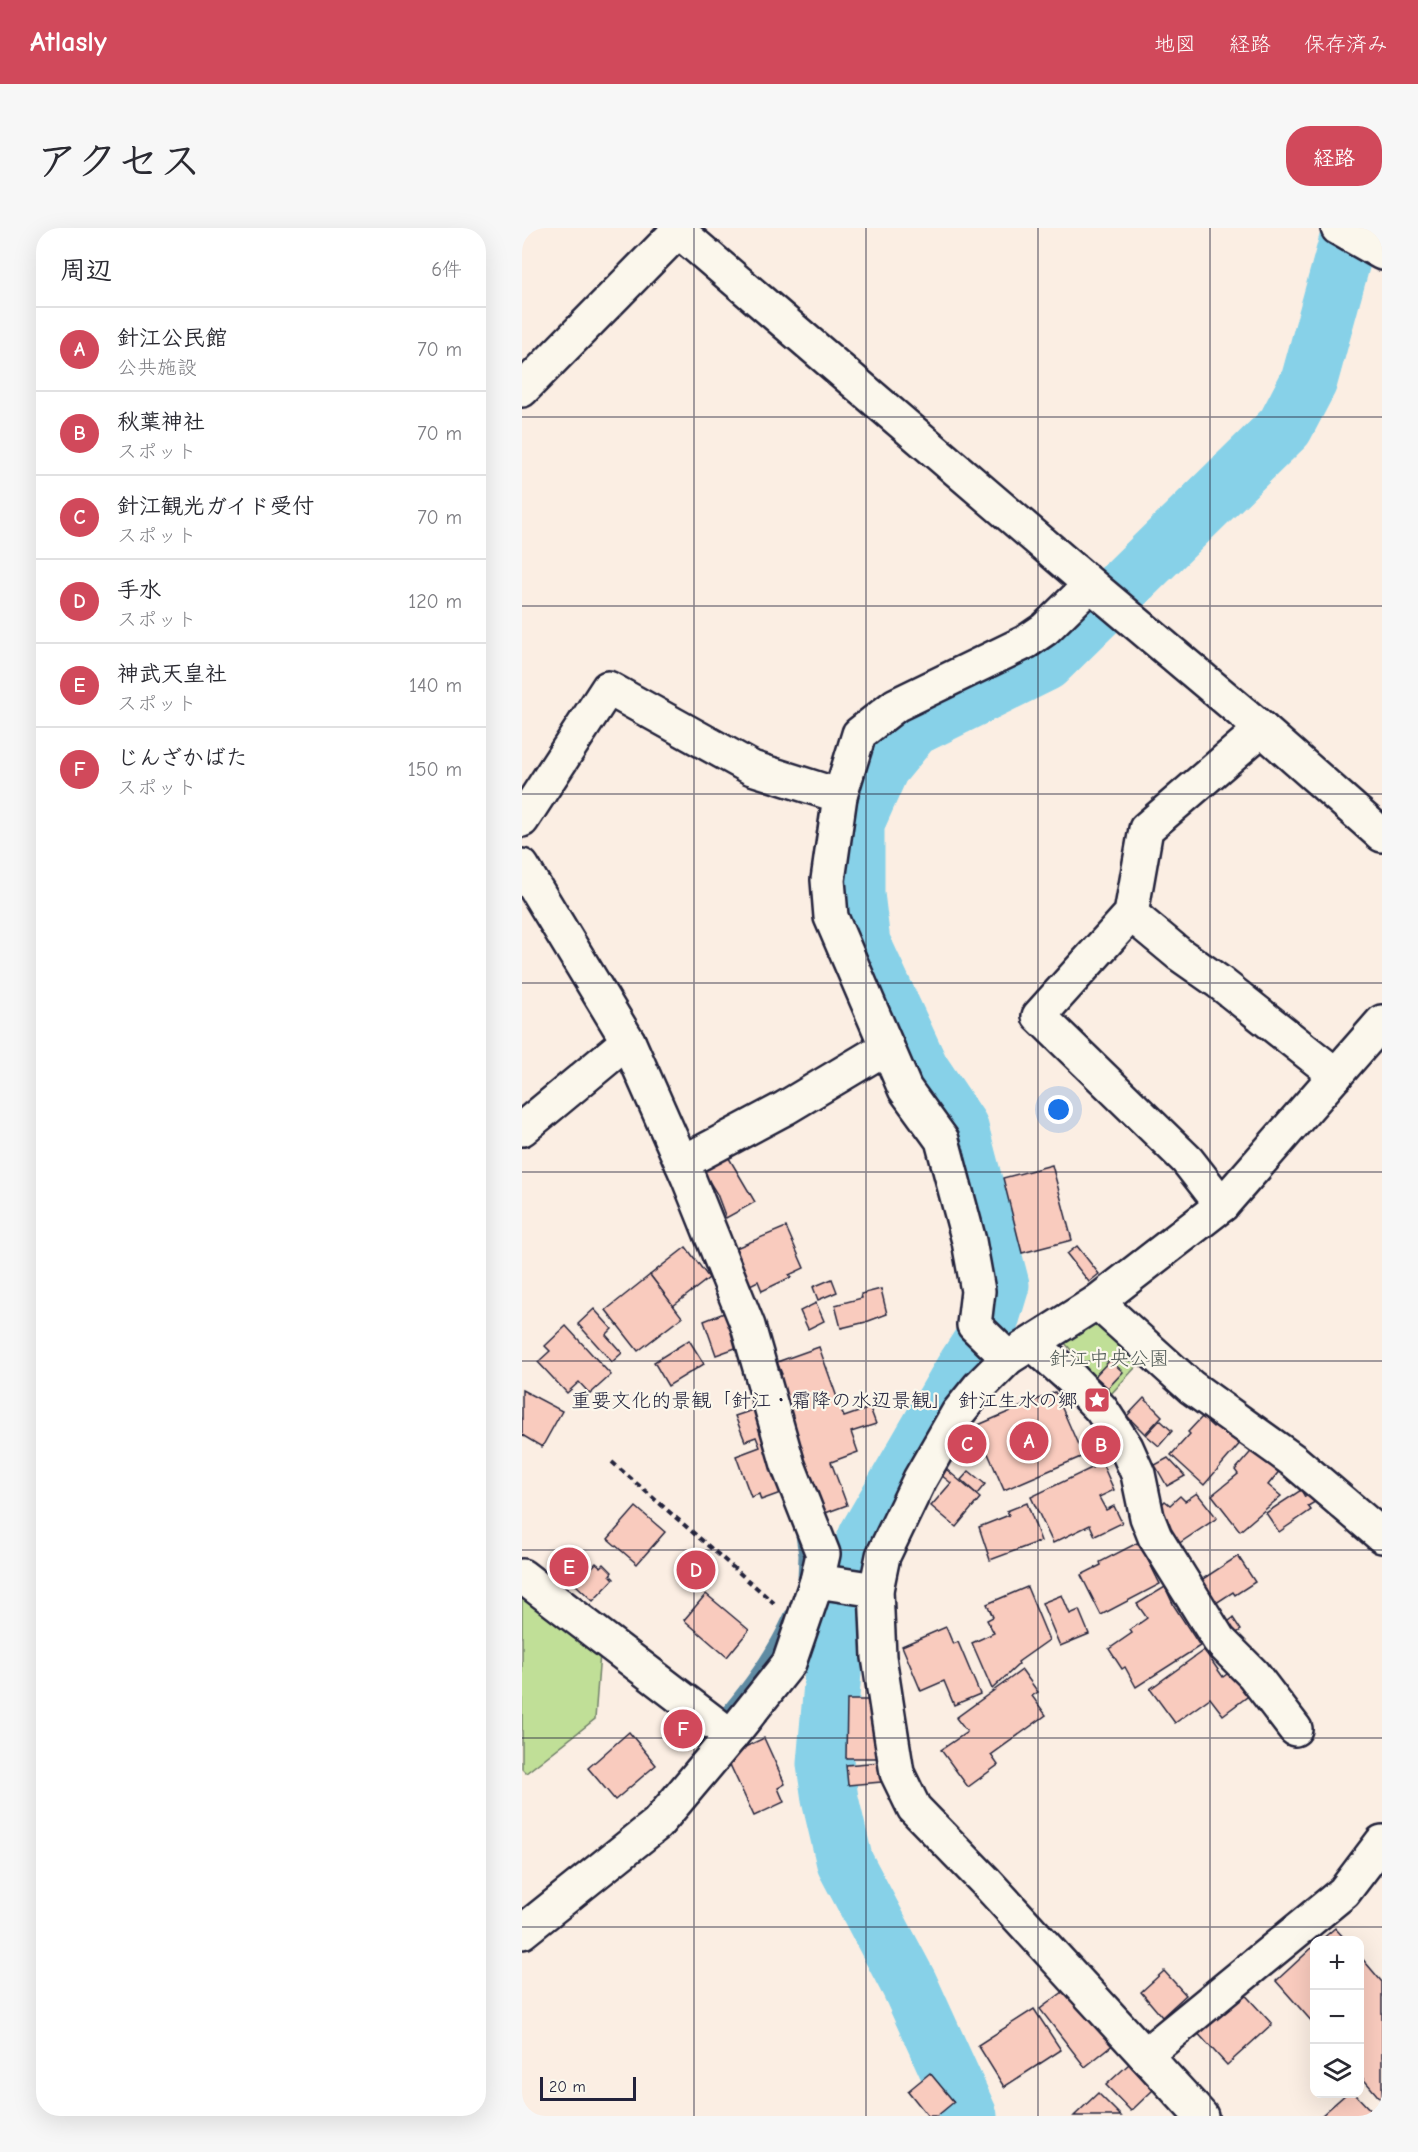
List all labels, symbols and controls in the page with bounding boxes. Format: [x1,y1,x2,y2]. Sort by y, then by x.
text: Atlasly [30,26,107,58]
text: 地図 [1154,32,1196,56]
text: 経路 [1229,32,1271,56]
text: 保存済み [1304,32,1388,56]
button: 経路 [1286,126,1382,186]
text: アクセス [36,137,201,186]
text: 周辺 [60,256,112,286]
text: 6件 [431,258,462,281]
text: 針江公民館 [117,325,227,351]
text: A [74,338,85,361]
text: 70 m [417,338,462,361]
text: 公共施設 [117,356,197,379]
text: 秋葉神社 [117,409,205,435]
text: B [73,422,86,445]
text: 70 m [417,422,462,445]
text: スポット [117,440,197,463]
text: 針江観光ガイド受付 [117,493,314,519]
text: C [73,506,86,529]
text: 70 m [417,506,462,529]
text: スポット [117,524,197,547]
text: 手水 [117,577,161,603]
text: D [73,590,86,613]
text: 120 m [408,590,462,613]
text: スポット [117,608,197,631]
text: 神武天皇社 [117,661,227,687]
text: E [74,674,85,697]
text: 140 m [409,674,462,697]
text: スポット [117,692,197,715]
text: じんざかばた [117,745,248,771]
text: F [74,758,85,781]
text: 150 m [408,758,462,781]
text: スポット [117,776,197,799]
your location [1044,1095,1073,1124]
park label: 針江中央公園 [1049,1347,1169,1370]
place icon: 重要文化的景観「針江・霜降の水辺景観」 針江生水の郷 [1082,1385,1112,1415]
place label: 重要文化的景観「針江・霜降の水辺景観」 針江生水の郷 [571,1389,1078,1412]
pin: A [1010,1418,1048,1464]
pin: C [948,1422,986,1466]
pin: B [1082,1422,1120,1468]
pin: E [550,1544,588,1590]
pin: D [676,1548,716,1592]
pin: F [664,1706,702,1752]
map controls [1310,1936,1364,2098]
button: + [1310,1936,1364,1990]
button: − [1310,1990,1364,2044]
button: layers [1310,2044,1364,2098]
scale bar [540,2074,636,2102]
text: 20 m [549,2078,586,2096]

